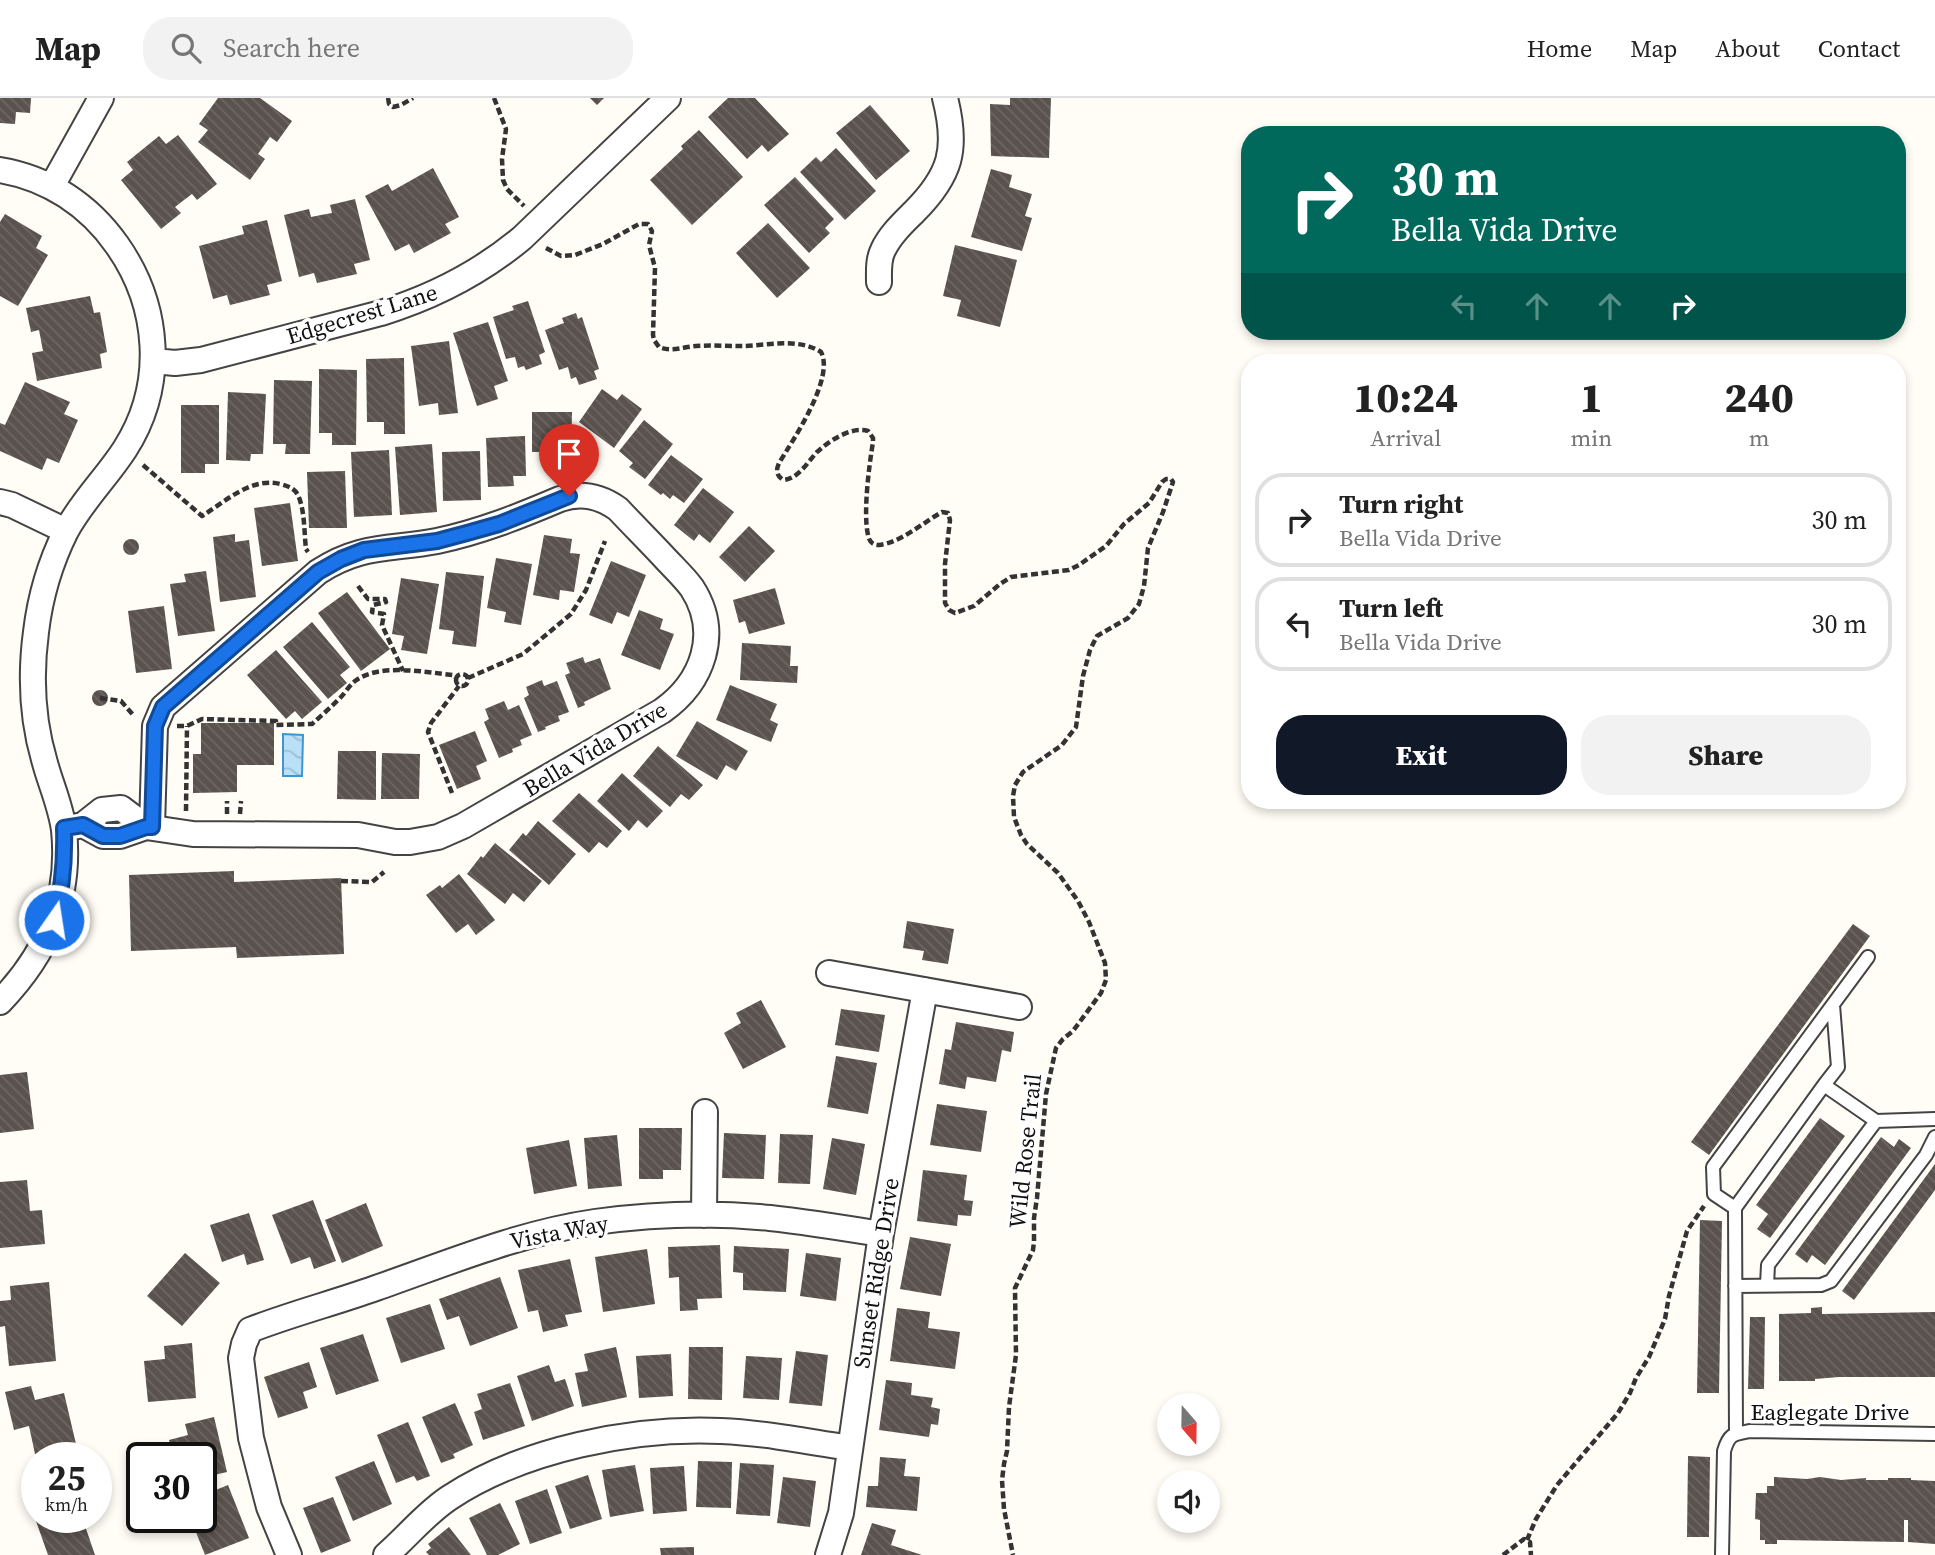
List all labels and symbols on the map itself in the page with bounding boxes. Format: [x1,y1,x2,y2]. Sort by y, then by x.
street label: Edgecrest Lane [283,276,441,352]
pin [539,424,599,496]
street label: Bella Vida Drive [517,693,673,805]
position arrow [17,883,91,957]
street label: Wild Rose Trail [1001,1072,1049,1230]
street label: Sunset Ridge Drive [845,1176,907,1370]
street label: Vista Way [507,1207,611,1257]
north arrow [1157,1393,1220,1456]
street label: Eaglegate Drive [1751,1396,1909,1428]
speed limit sign: 30 [126,1442,217,1533]

